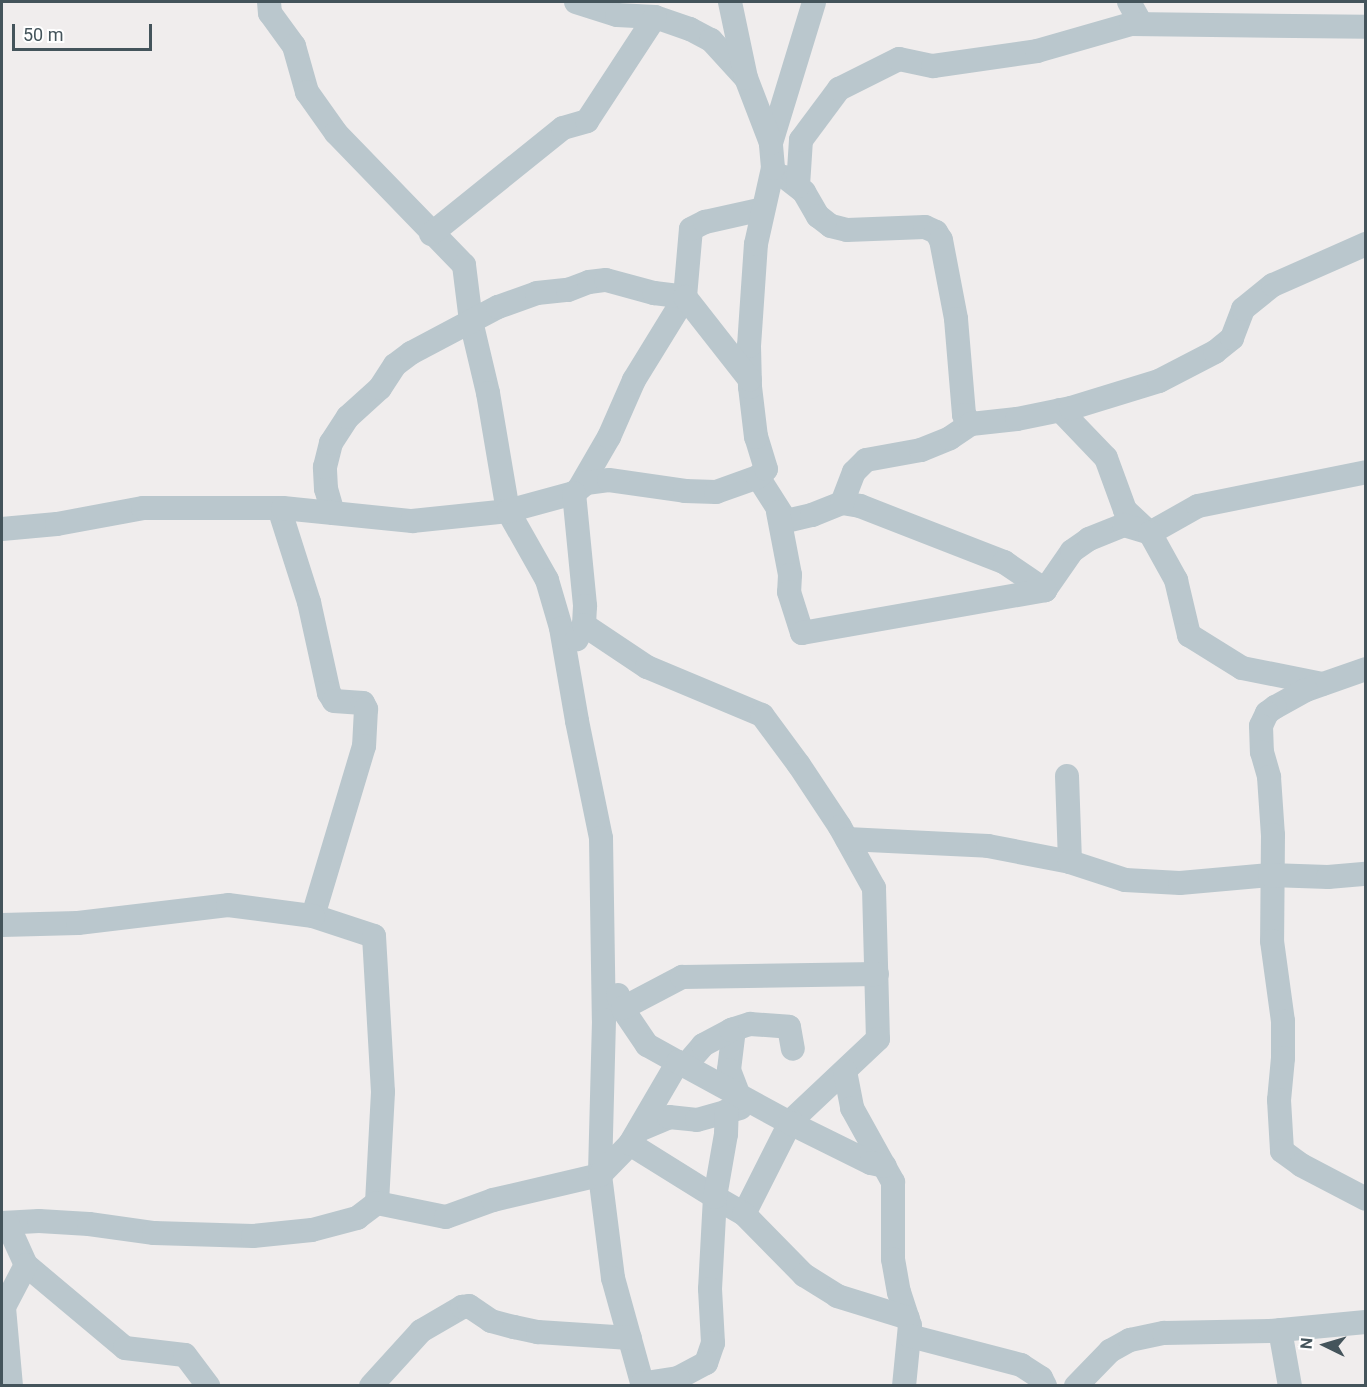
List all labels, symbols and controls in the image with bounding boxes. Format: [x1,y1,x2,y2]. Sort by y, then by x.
scale bar [15,12,154,50]
text: 50 m [23,24,63,45]
north arrow [1295,1315,1355,1375]
text: N [1297,1337,1317,1350]

